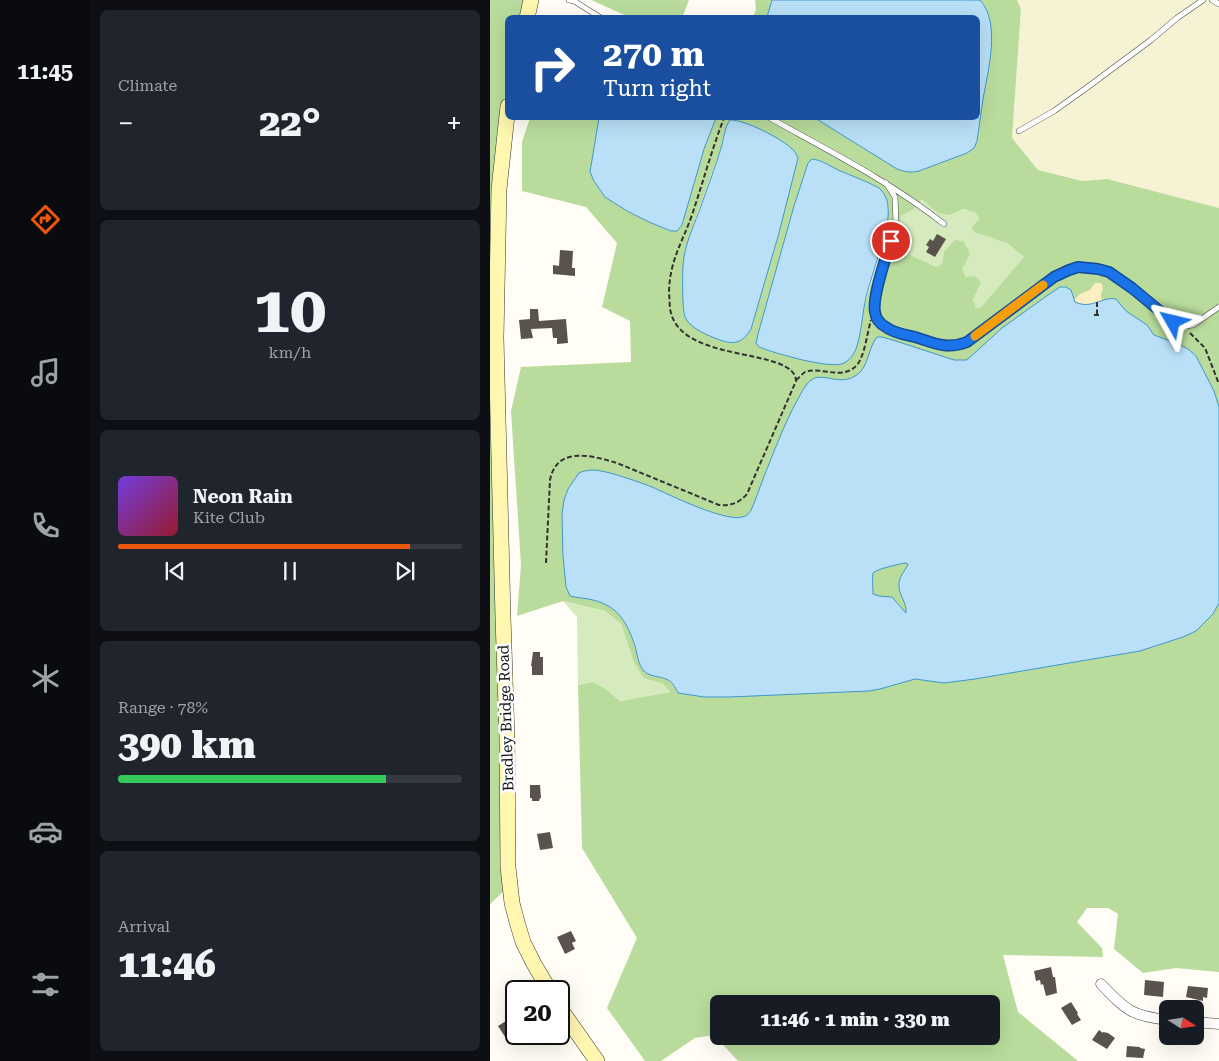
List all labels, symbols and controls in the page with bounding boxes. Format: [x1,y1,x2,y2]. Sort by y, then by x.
text: 270 m [603,34,704,75]
icon: right [520,35,585,100]
text: 11:45 [17,59,73,84]
text: Climate [118,76,177,95]
text: Turn right [603,76,711,101]
text: 22° [259,101,321,145]
text: − [118,107,134,140]
text: + [446,107,462,140]
icon: directions [28,202,63,237]
pin [870,220,912,262]
icon: arrive [877,227,905,255]
text: 10 [254,272,326,348]
position arrow [1146,295,1198,347]
text: km/h [269,343,311,362]
icon: music [28,355,63,390]
text: Neon Rain [193,485,293,508]
icon: phone [28,508,63,543]
text: Kite Club [193,508,265,527]
icon: previous [161,557,189,585]
icon: pause [276,557,304,585]
icon: next [391,557,419,585]
street label: Bradley Bridge Road [494,644,518,792]
icon: climate [28,661,63,696]
text: Range · 78% [118,698,208,717]
text: 390 km [118,723,256,767]
icon: car [28,814,63,849]
text: Arrival [118,917,170,936]
text: 11:46 [118,942,216,986]
icon: filters [28,967,63,1002]
speed limit sign: 20 [505,980,570,1045]
north arrow [1159,1000,1204,1045]
map controls [1159,1000,1204,1045]
text: 11:46 · 1 min · 330 m [760,1008,950,1031]

